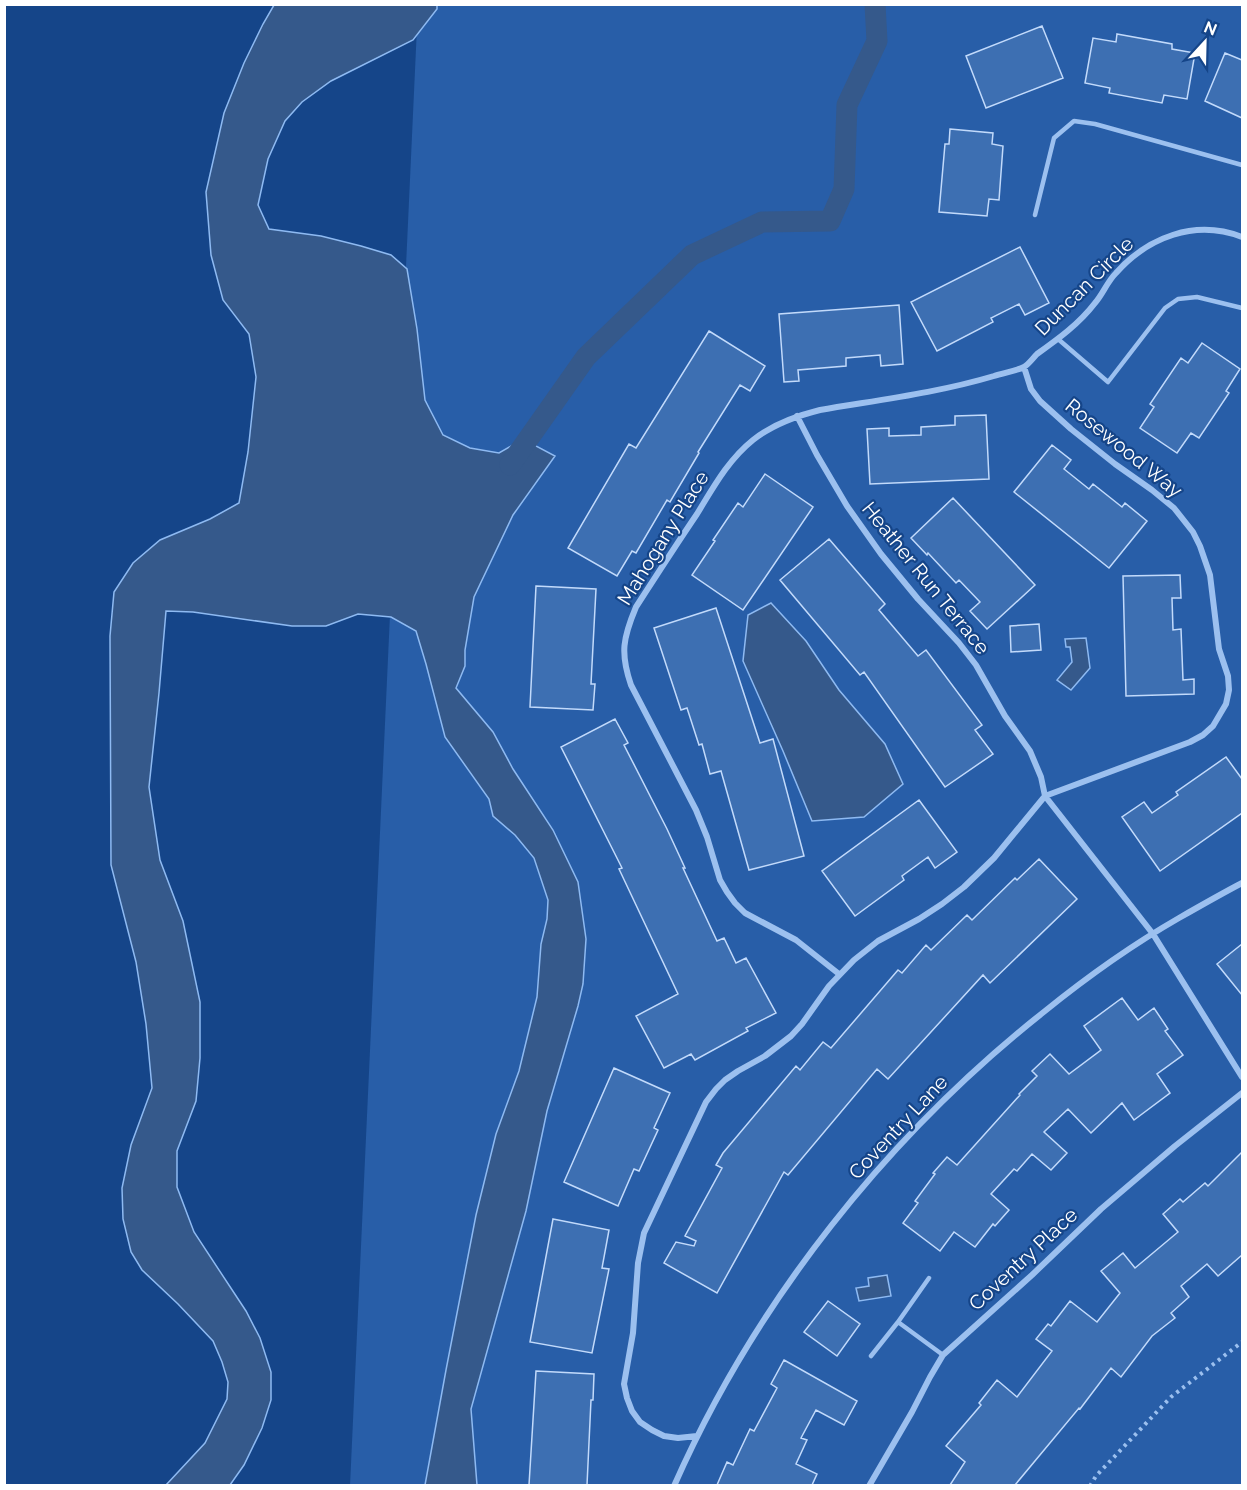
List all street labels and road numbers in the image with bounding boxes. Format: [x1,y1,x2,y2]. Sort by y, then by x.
street label: Duncan Circle [1030,232,1138,340]
street label: Rosewood Way [1061,393,1187,503]
street label: Mahogany Place [612,466,714,609]
street label: Heather Run Terrace [857,497,995,659]
street label: Coventry Lane [844,1070,953,1184]
street label: Coventry Place [964,1203,1082,1315]

